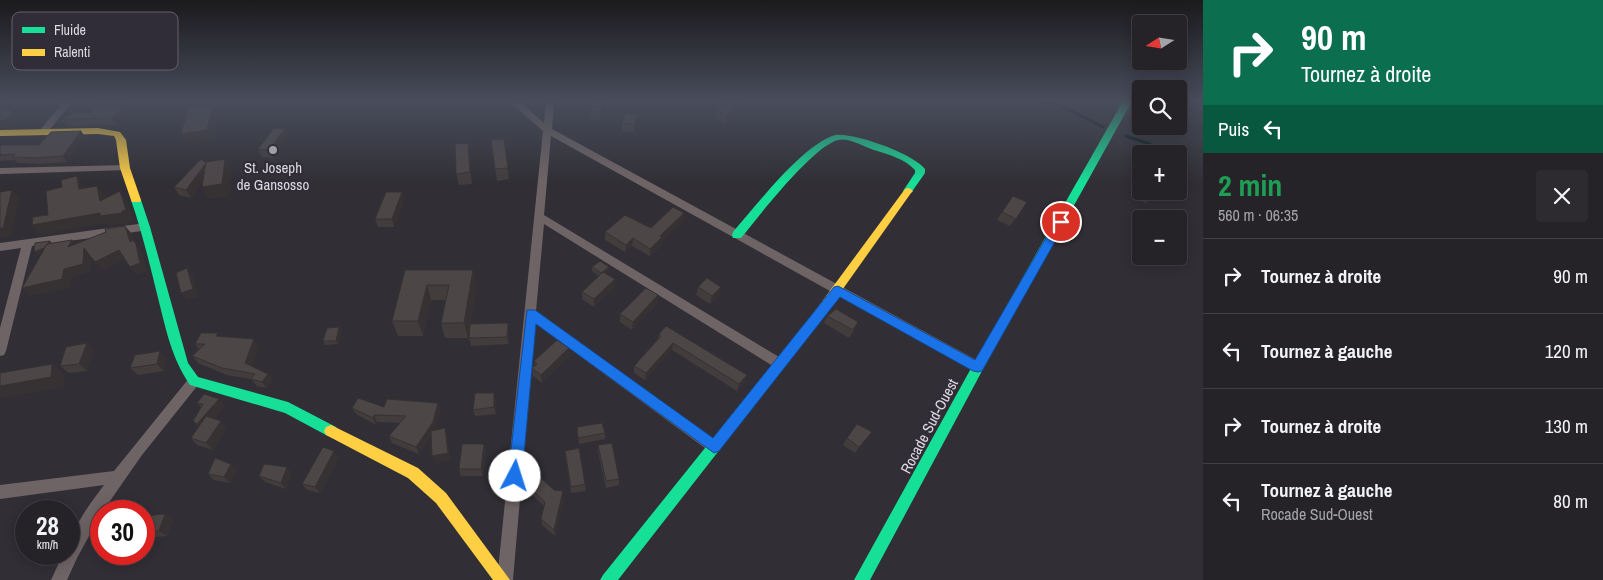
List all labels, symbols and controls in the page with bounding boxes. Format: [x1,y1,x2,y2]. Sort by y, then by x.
legend [12,12,178,70]
text: 90 m [1301,14,1366,61]
north arrow [1132,15,1188,70]
map controls [1132,15,1187,265]
icon: right [1218,20,1283,85]
text: Fluide [54,21,86,39]
text: Ralenti [54,43,90,61]
text: Tournez à droite [1301,59,1431,89]
button: search [1132,80,1187,135]
icon: left [1259,115,1287,143]
text: Puis [1218,116,1249,142]
marker: St. Joseph de Gansosso [267,144,279,156]
button: + [1132,145,1187,200]
place label: St. Joseph de Gansosso [237,157,309,195]
text: 2 min [1218,165,1282,205]
button: close [1536,170,1588,222]
pin [1040,201,1082,243]
text: 560 m · 06:35 [1218,204,1298,226]
icon: arrive [1047,208,1075,236]
button: − [1132,210,1187,265]
icon: right [1218,262,1246,290]
text: Tournez à droite [1261,263,1381,289]
text: 90 m [1553,263,1588,289]
icon: left [1218,337,1246,365]
text: Tournez à gauche [1261,338,1392,364]
text: 120 m [1545,338,1588,364]
street label: Rocade Sud-Ouest [895,374,963,477]
icon: right [1218,412,1246,440]
text: Tournez à droite [1261,413,1381,439]
text: 130 m [1545,413,1588,439]
position arrow [488,449,540,501]
text: Tournez à gauche [1261,477,1392,503]
icon: left [1218,487,1246,515]
text: 80 m [1553,488,1588,514]
speed limit sign: 30 [90,500,155,565]
text: Rocade Sud-Ouest [1261,503,1373,525]
text: 28 [36,509,59,543]
text: km/h [37,537,58,553]

